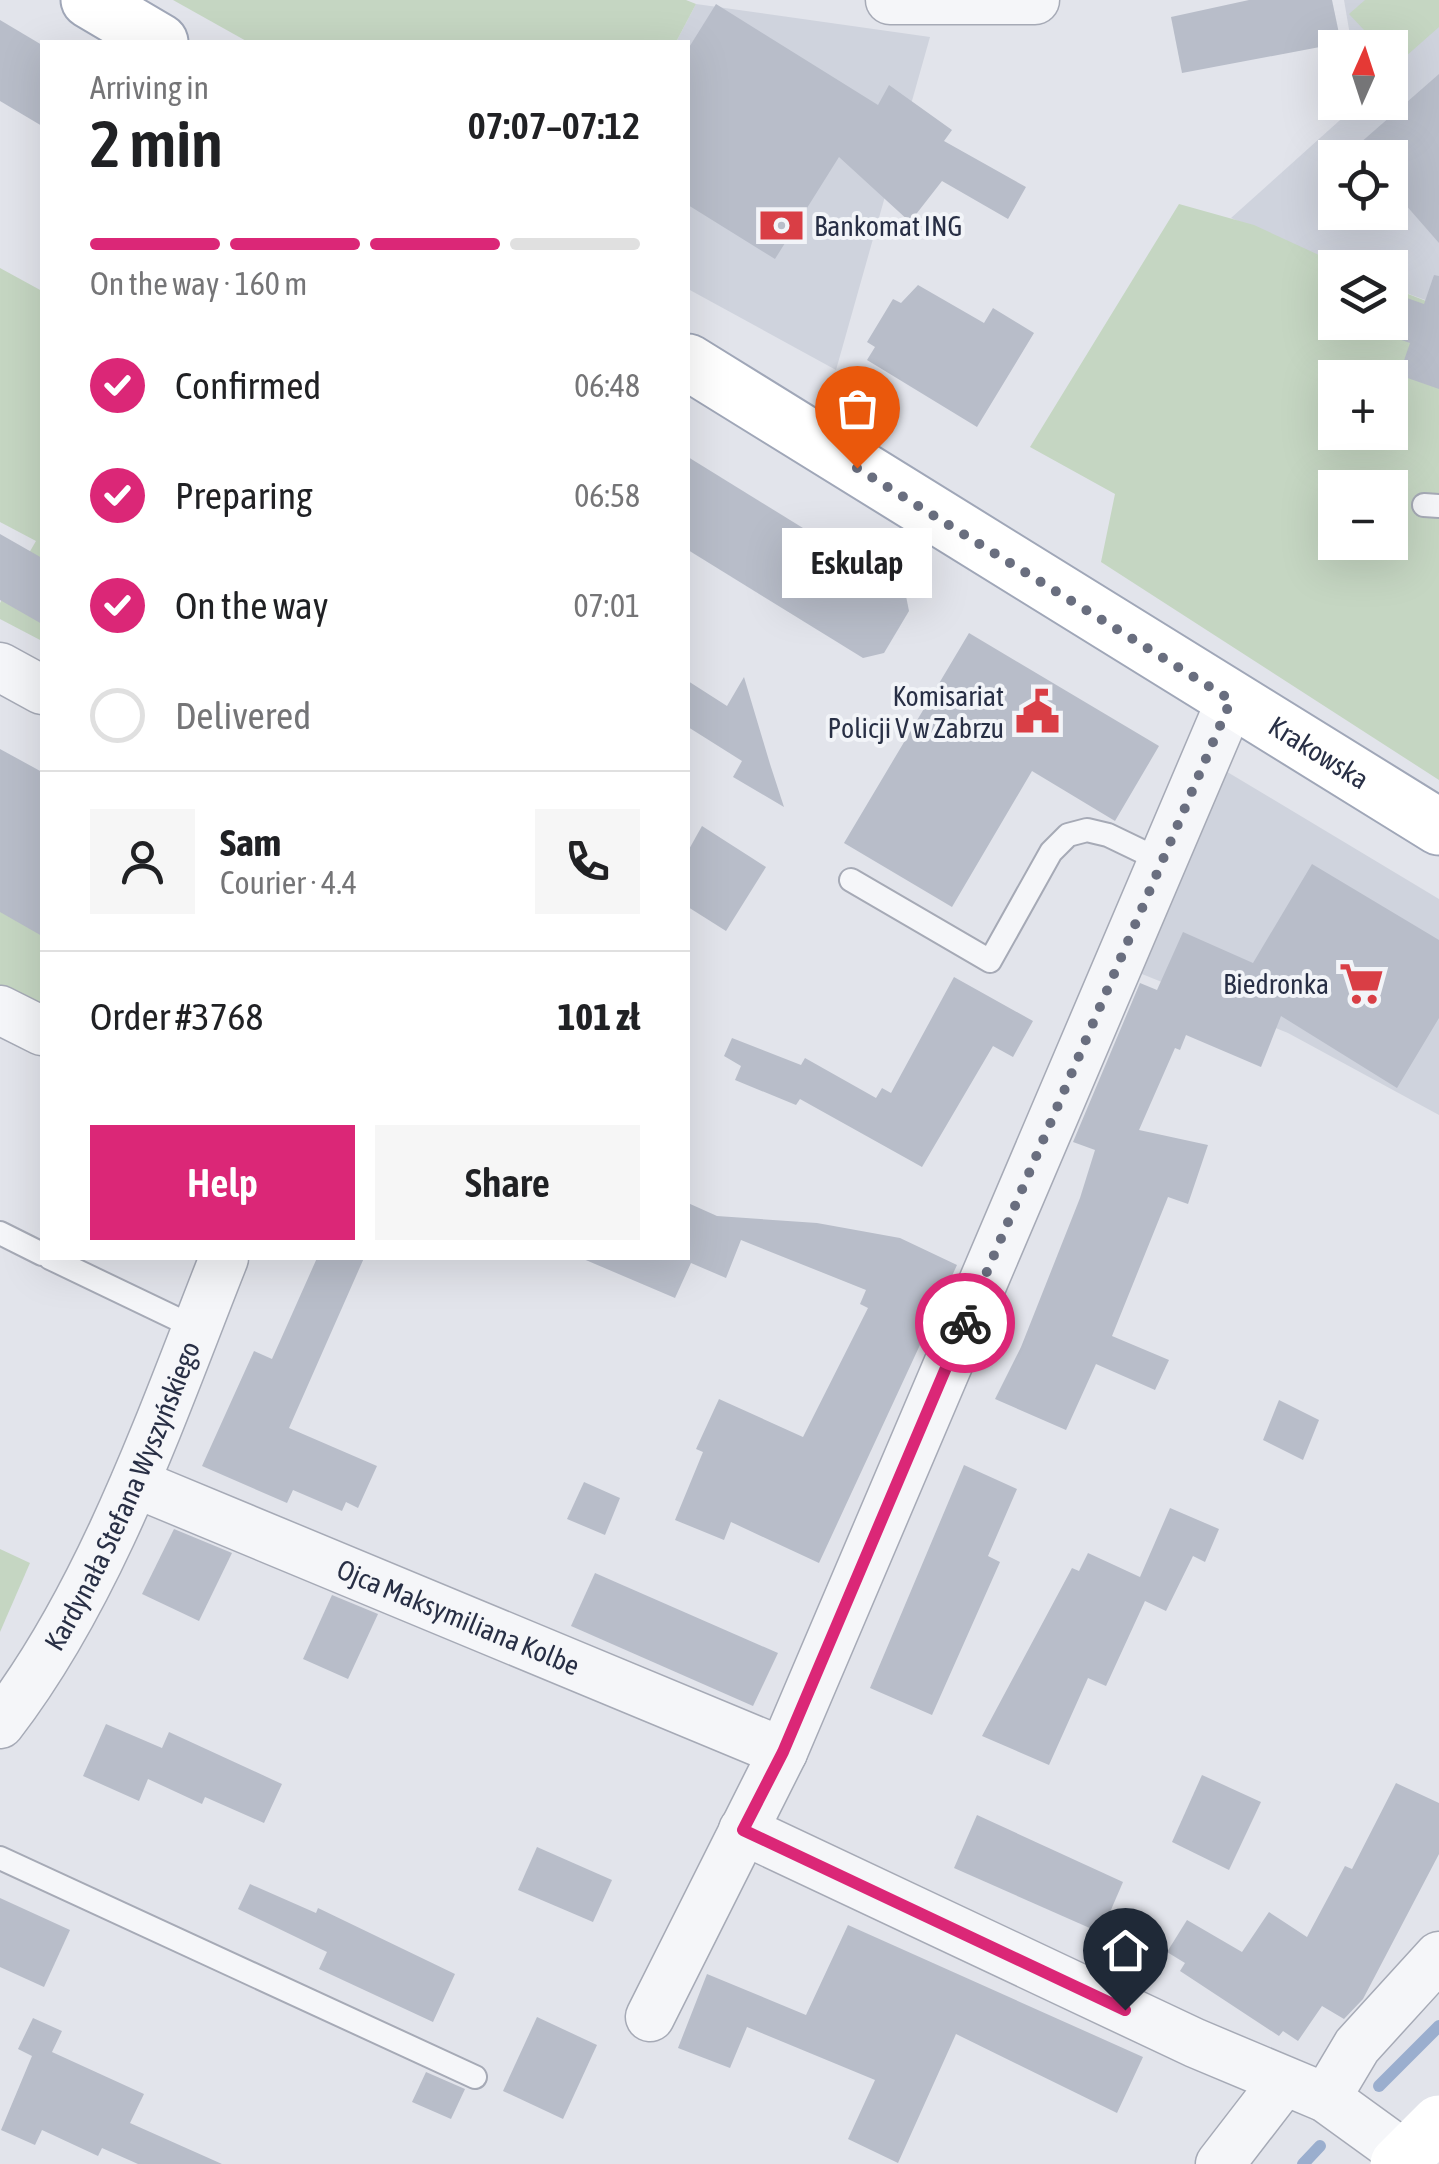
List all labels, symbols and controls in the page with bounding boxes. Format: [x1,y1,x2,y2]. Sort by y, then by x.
north arrow [1318,30,1408,120]
map controls [1318,30,1408,560]
text: Arriving in [90,69,209,106]
text: 07:07–07:12 [468,104,640,147]
text: 2 min [90,106,223,181]
button: locate [1318,140,1408,230]
bank icon: Bankomat ING [757,202,805,250]
place label: Bankomat ING [814,210,962,242]
button: layers [1318,250,1408,340]
text: On the way · 160 m [90,265,307,302]
icon: check [90,358,145,413]
button: + [1318,360,1408,450]
text: Confirmed [175,364,321,407]
pin [815,366,900,469]
text: 06:48 [574,367,640,404]
icon: bag [830,381,885,436]
icon: check [90,468,145,523]
button: − [1318,470,1408,560]
text: Preparing [175,474,313,517]
text: 06:58 [574,477,640,514]
callout: Eskulap [782,528,932,598]
text: Eskulap [811,544,904,581]
icon: check [90,578,145,633]
text: On the way [175,584,328,627]
text: 07:01 [574,587,640,624]
place label: Komisariat Policji V w Zabrzu [828,680,1004,744]
public building icon: Komisariat Policji V w Zabrzu [1013,688,1061,736]
text: Delivered [175,694,311,737]
street label: Krakowska [1263,710,1375,795]
button: person [90,809,195,914]
button: phone [535,809,640,914]
text: Sam [220,821,281,864]
text: Courier · 4.4 [220,864,357,901]
supermarket icon: Biedronka [1338,960,1386,1008]
place label: Biedronka [1223,968,1329,1000]
text: Order #3768 [90,995,263,1038]
text: 101 zł [557,995,640,1038]
button: Help [90,1125,355,1240]
button: Share [375,1125,640,1240]
courier [915,1273,1015,1373]
icon: bike [938,1296,993,1351]
street label: Kardynała Stefana Wyszyńskiego [38,1337,206,1656]
street label: Ojca Maksymiliana Kolbe [332,1553,584,1682]
pin [1083,1908,1168,2011]
icon: home [1098,1923,1153,1978]

